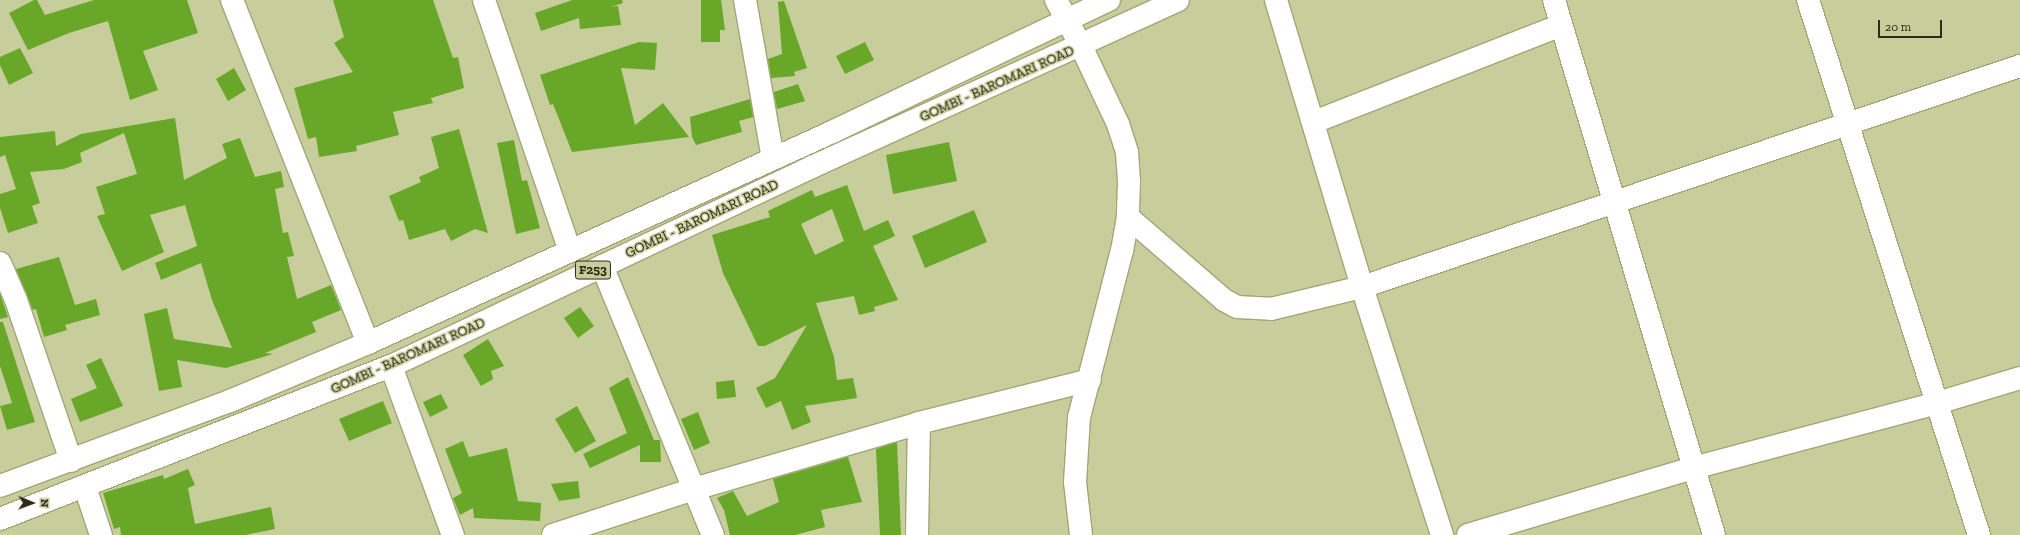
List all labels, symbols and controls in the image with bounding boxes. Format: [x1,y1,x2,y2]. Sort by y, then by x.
scale bar [1880,12,1944,38]
text: 20 m [1885,20,1911,34]
street label: GOMBI - BAROMARI ROAD [917,42,1077,126]
street label: GOMBI - BAROMARI ROAD [623,176,781,262]
road number: F253 [574,259,612,281]
street label: GOMBI - BAROMARI ROAD [328,314,488,398]
north arrow [12,483,52,523]
text: N [38,499,51,508]

